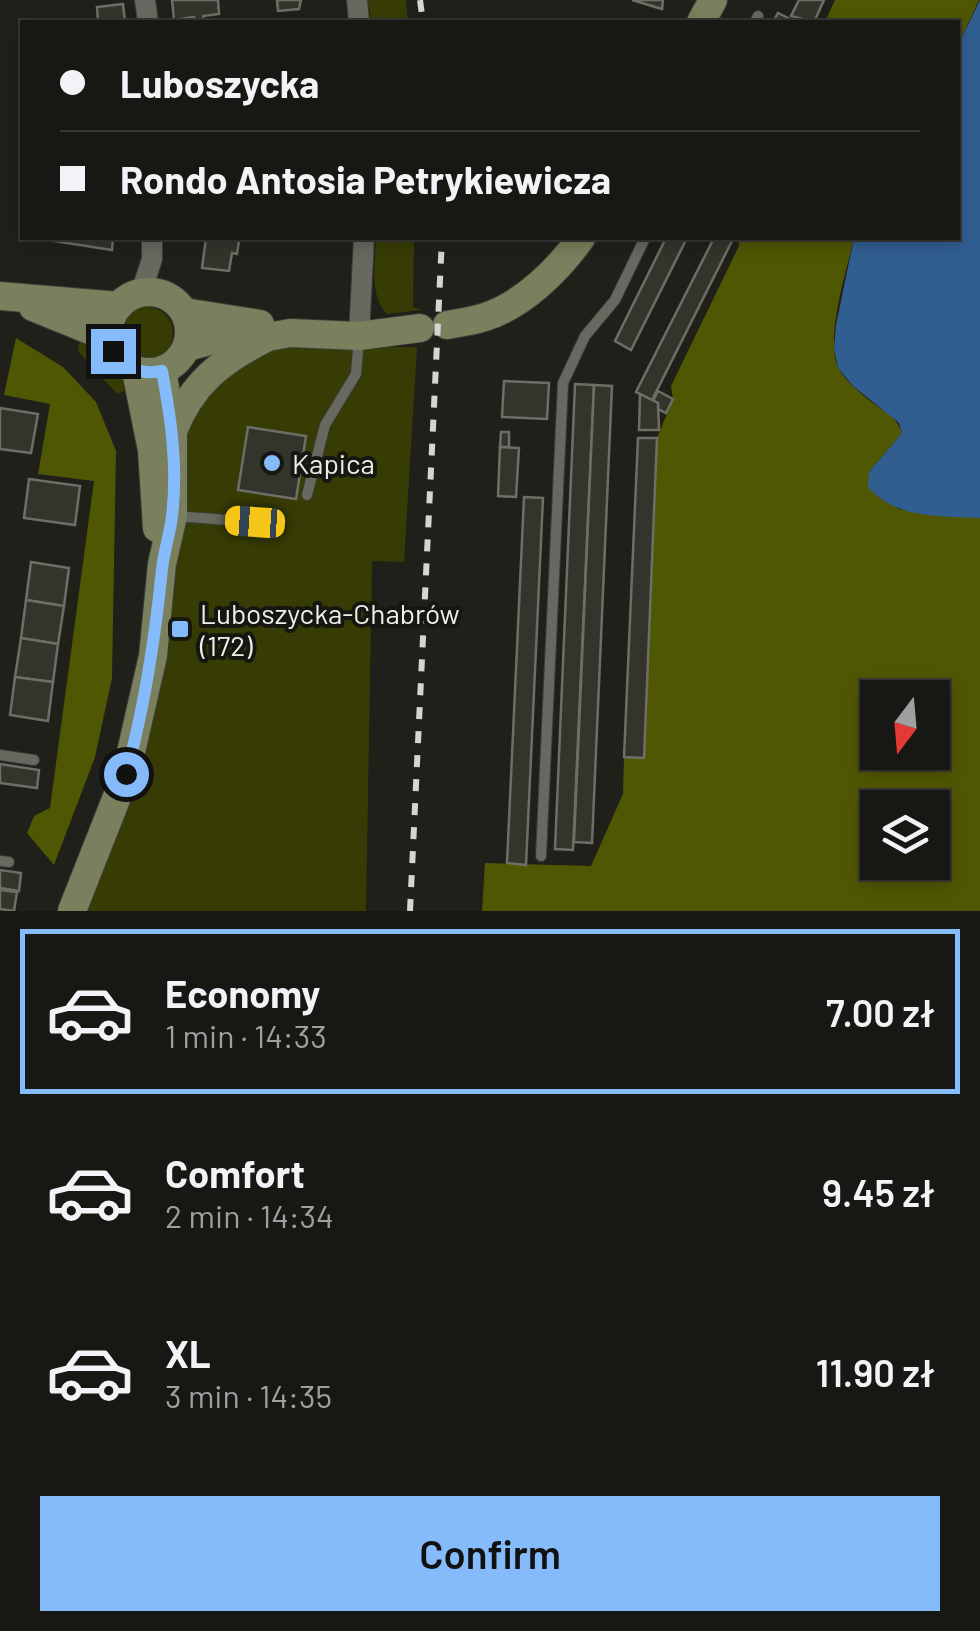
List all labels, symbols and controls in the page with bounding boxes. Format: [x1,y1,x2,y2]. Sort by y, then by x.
text: Luboszycka [120,60,319,106]
text: Rondo Antosia Petrykiewicza [120,156,611,202]
route end [91,329,136,374]
place label: Kapica [292,446,375,480]
marker: Kapica [261,452,283,474]
car [224,505,286,539]
place label: Luboszycka-Chabrów (172) [199,596,460,662]
marker: Luboszycka-Chabrów (172) [169,618,191,640]
north arrow [860,680,950,770]
map controls [860,680,950,880]
route start [104,752,149,797]
button: layers [860,790,950,880]
icon: car [45,967,135,1057]
text: Economy [165,970,320,1016]
text: 7.00 zł [826,989,935,1035]
text: 1 min · 14:33 [165,1016,327,1054]
icon: car [45,1147,135,1237]
text: Comfort [165,1150,305,1196]
text: 9.45 zł [822,1169,935,1215]
text: 2 min · 14:34 [165,1196,334,1234]
icon: car [45,1327,135,1417]
text: XL [165,1330,211,1376]
text: 11.90 zł [816,1349,935,1395]
text: 3 min · 14:35 [165,1376,332,1414]
button: Confirm [40,1496,940,1611]

